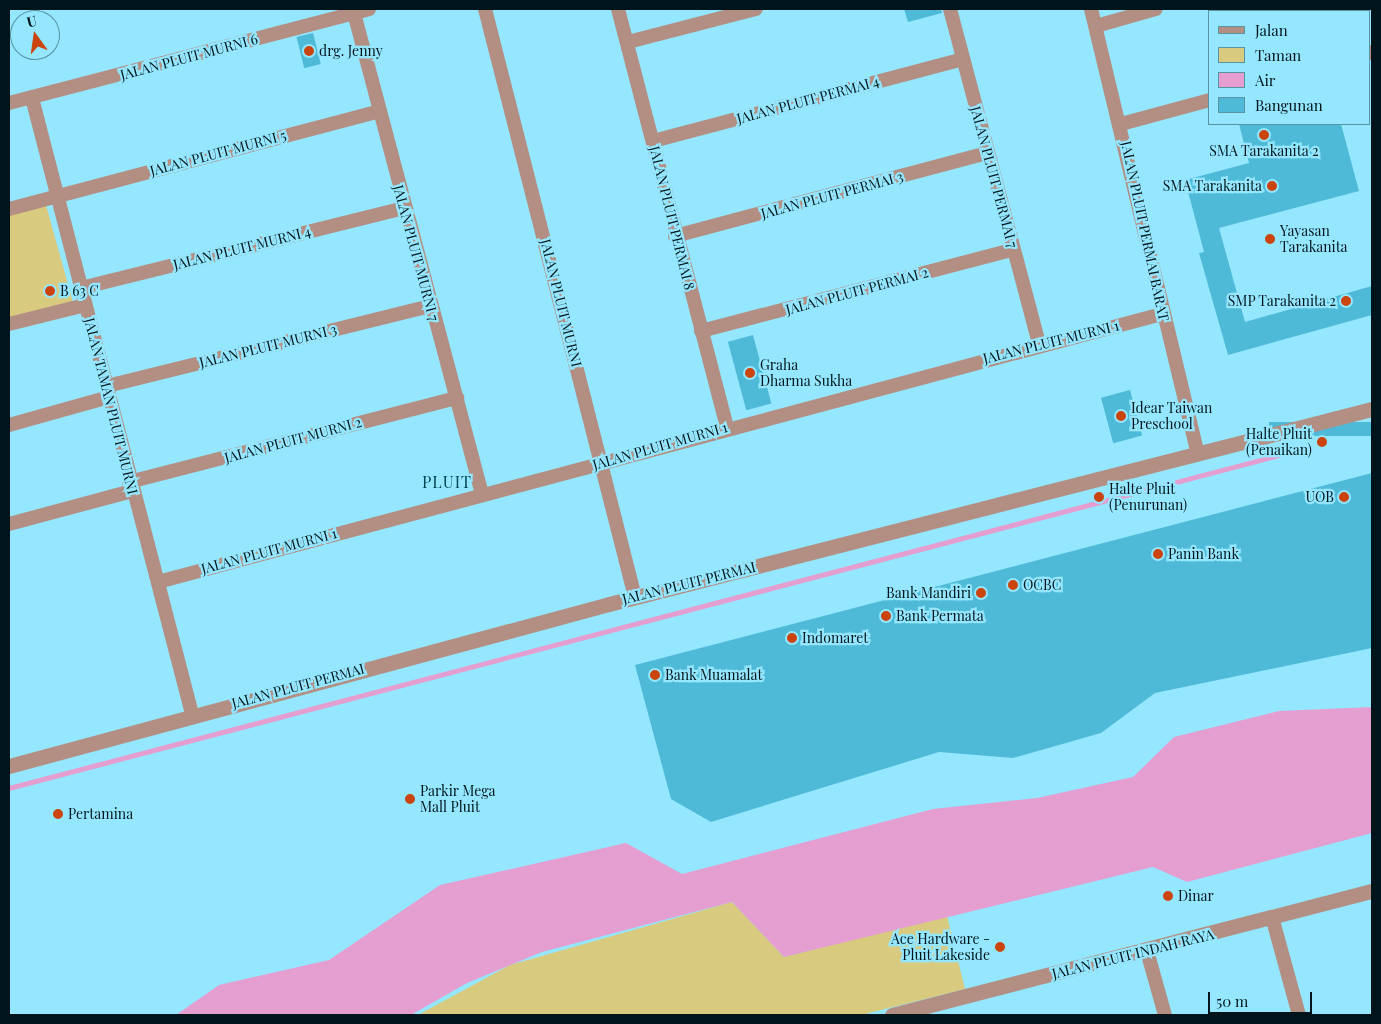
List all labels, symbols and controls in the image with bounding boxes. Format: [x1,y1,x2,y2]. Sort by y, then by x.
north arrow [10,10,60,60]
legend [1208,10,1371,125]
text: U [25,11,38,31]
text: Jalan [1255,20,1288,40]
street label: JALAN PLUIT MURNI 6 [118,30,260,84]
place label: drg. Jenny [319,43,383,59]
marker: drg. Jenny [303,45,315,57]
text: Taman [1255,45,1301,65]
text: Air [1255,70,1276,90]
street label: JALAN PLUIT PERMAI 4 [734,73,882,127]
text: Bangunan [1255,95,1323,115]
street label: JALAN PLUIT PERMAI 7 [967,104,1021,250]
street label: JALAN PLUIT MURNI 5 [148,127,288,179]
marker: SMA Tarakanita 2 [1258,129,1270,141]
street label: JALAN PLUIT PERMAI BARAT [1118,139,1172,323]
place label: SMA Tarakanita 2 [1209,143,1319,159]
street label: JALAN PLUIT PERMAI 8 [646,144,698,292]
street label: JALAN PLUIT PERMAI 3 [759,168,905,222]
place label: SMA Tarakanita [1162,178,1262,194]
marker: SMA Tarakanita [1266,180,1278,192]
street label: JALAN PLUIT MURNI 7 [390,183,442,323]
street label: JALAN PLUIT MURNI 4 [171,223,313,273]
place label: Yayasan Tarakanita [1280,223,1348,256]
marker: Yayasan Tarakanita [1264,233,1276,245]
street label: JALAN PLUIT MURNI [537,237,585,369]
street label: JALAN PLUIT PERMAI 2 [784,264,930,318]
place label: B 63 C [60,283,99,299]
marker: B 63 C [44,285,56,297]
place label: SMP Tarakanita 2 [1227,293,1336,309]
marker: SMP Tarakanita 2 [1340,295,1352,307]
street label: JALAN TAMAN PLUIT MURNI [81,316,141,496]
street label: JALAN PLUIT MURNI 1 [981,317,1121,367]
street label: JALAN PLUIT MURNI 3 [197,321,339,371]
place label: Graha Dharma Sukha [760,357,852,390]
marker: Graha Dharma Sukha [744,367,756,379]
place label: Idear Taiwan Preschool [1131,400,1213,432]
marker: Idear Taiwan Preschool [1115,410,1127,422]
street label: JALAN PLUIT MURNI 2 [222,414,364,466]
street label: JALAN PLUIT MURNI 1 [590,419,730,473]
place label: Halte Pluit (Penaikan) [1246,426,1312,458]
marker: Halte Pluit (Penaikan) [1316,436,1328,448]
district label: PLUIT [421,472,473,492]
place label: Halte Pluit (Penurunan) [1109,481,1187,514]
place label: UOB [1306,489,1334,505]
marker: Halte Pluit (Penurunan) [1093,491,1105,503]
marker: UOB [1338,491,1350,503]
street label: JALAN PLUIT MURNI 1 [199,525,339,577]
place label: Panin Bank [1168,546,1239,562]
marker: Panin Bank [1152,548,1164,560]
street label: JALAN PLUIT PERMAI [620,558,758,608]
place label: OCBC [1023,577,1061,593]
marker: OCBC [1007,579,1019,591]
place label: Bank Mandiri [886,585,971,601]
marker: Bank Mandiri [975,587,987,599]
place label: Bank Permata [896,608,984,624]
marker: Bank Permata [880,610,892,622]
place label: Indomaret [802,630,868,646]
marker: Indomaret [786,632,798,644]
street label: JALAN PLUIT PERMAI [230,660,366,712]
place label: Bank Muamalat [665,667,763,683]
marker: Bank Muamalat [649,669,661,681]
place label: Parkir Mega Mall Pluit [420,783,496,816]
marker: Parkir Mega Mall Pluit [404,793,416,805]
place label: Pertamina [68,806,133,822]
marker: Pertamina [52,808,64,820]
place label: Dinar [1178,888,1214,904]
marker: Dinar [1162,890,1174,902]
street label: JALAN PLUIT INDAH RAYA [1050,926,1216,982]
place label: Ace Hardware - Pluit Lakeside [891,931,990,964]
marker: Ace Hardware - Pluit Lakeside [994,941,1006,953]
scale bar [1211,982,1315,1014]
text: 50 m [1216,991,1248,1011]

